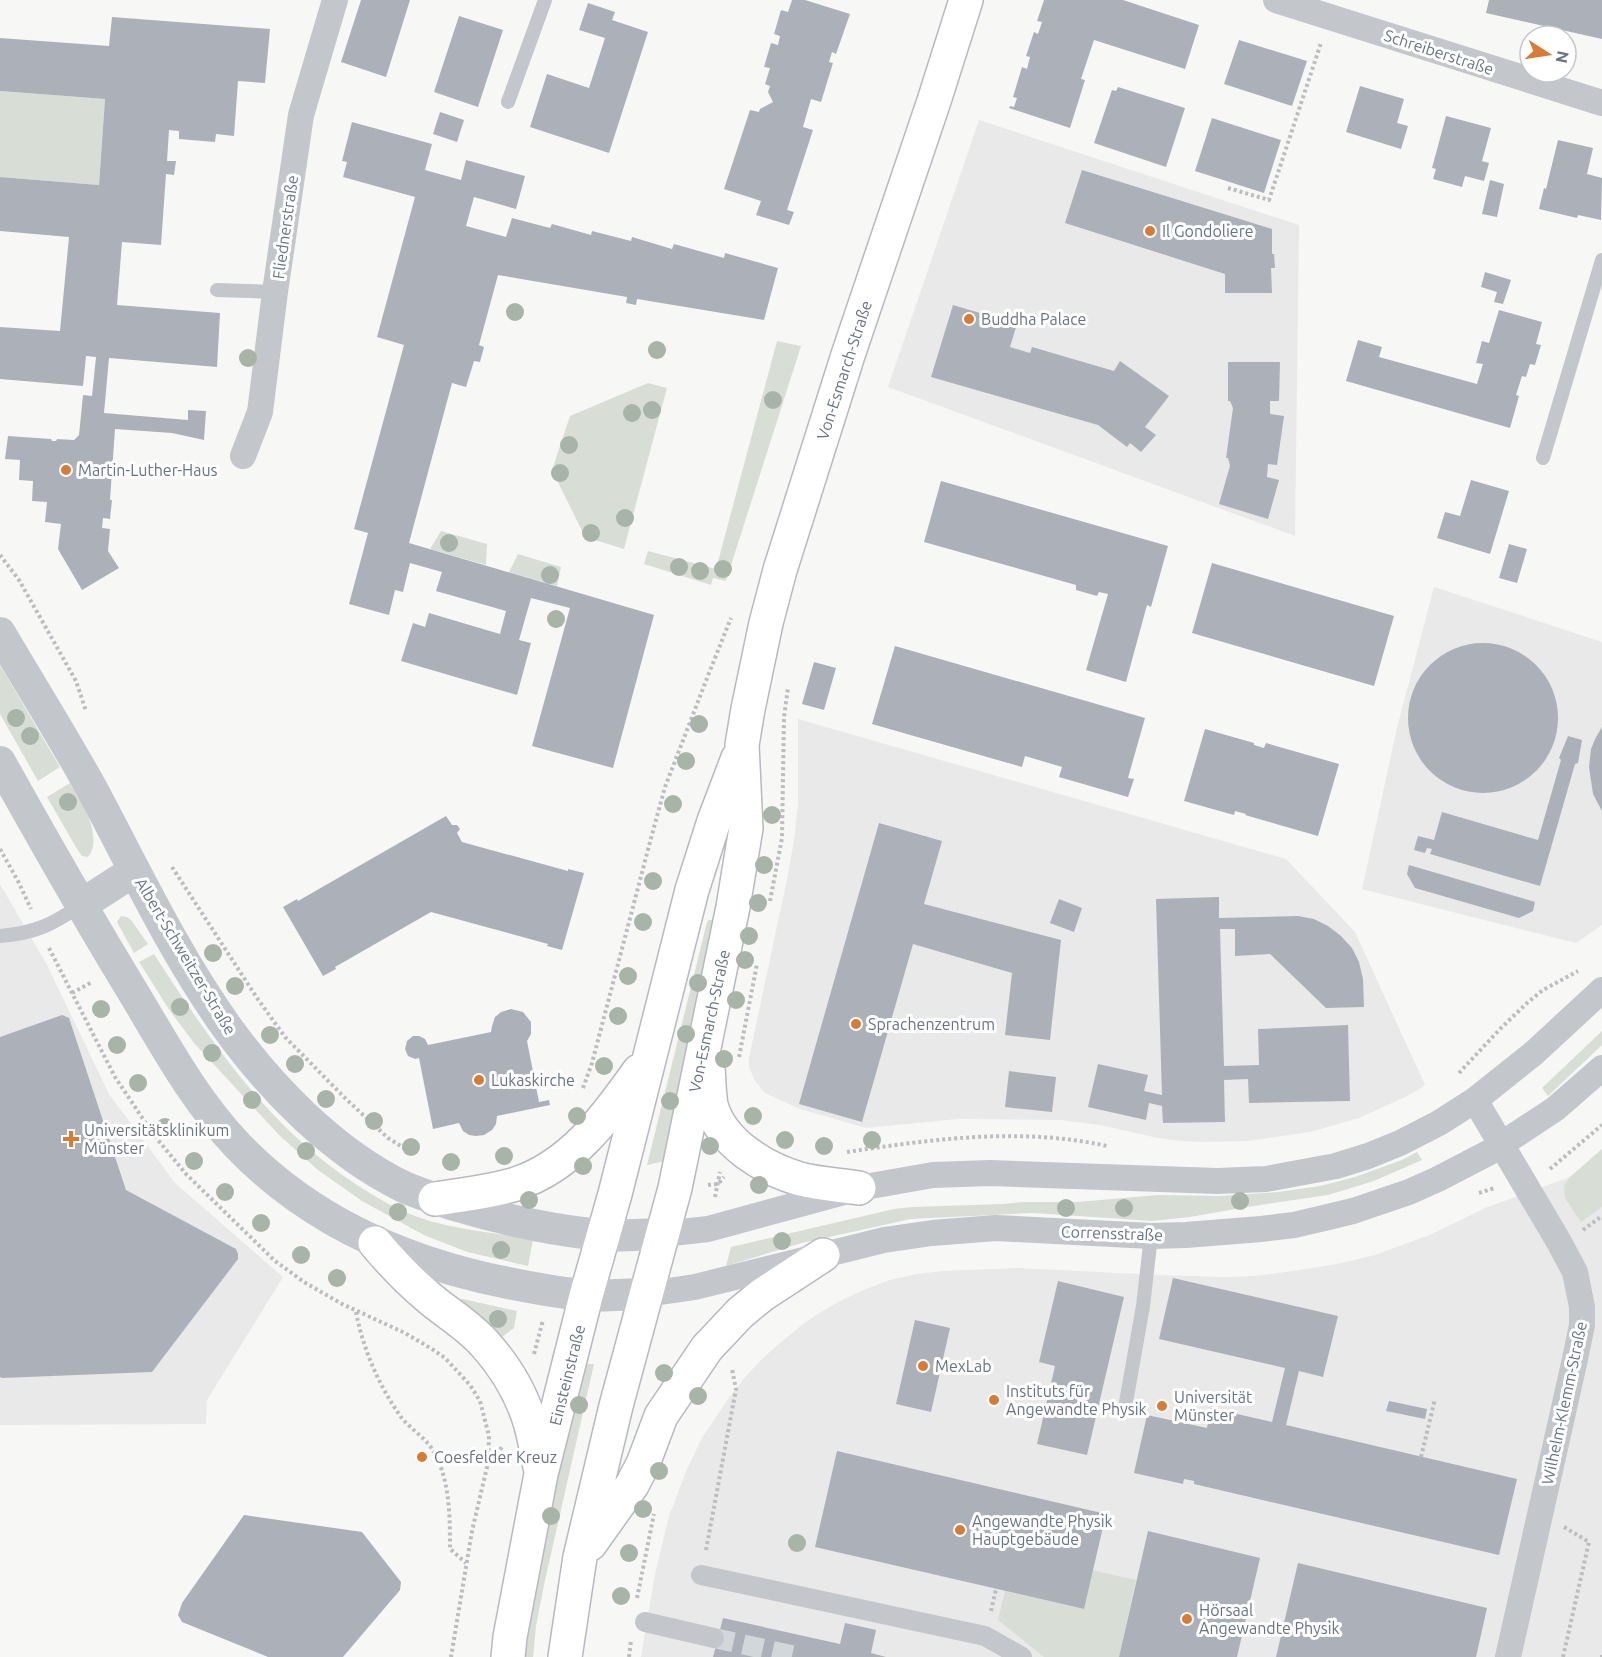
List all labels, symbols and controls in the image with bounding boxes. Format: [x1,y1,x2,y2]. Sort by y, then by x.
north arrow [1518,24,1578,84]
street label: Schreiberstraße [1382,26,1496,78]
text: N [1553,49,1573,65]
street label: Fliednerstraße [269,174,301,280]
place label: Il Gondoliere [1162,222,1254,240]
marker: Il Gondoliere [1143,224,1157,238]
street label: Von-Esmarch-Straße [813,298,875,442]
place label: Buddha Palace [981,310,1086,328]
marker: Buddha Palace [962,312,976,326]
place label: Martin-Luther-Haus [78,461,218,479]
marker: Martin-Luther-Haus [59,463,73,477]
street label: Albert-Schweitzer-Straße [132,874,240,1038]
street label: Von-Esmarch-Straße [685,948,733,1094]
place label: Sprachenzentrum [868,1015,995,1033]
marker: Sprachenzentrum [849,1017,863,1031]
place label: Lukaskirche [491,1071,575,1089]
marker: Lukaskirche [472,1073,486,1087]
place label: Universitätsklinikum Münster [84,1121,229,1157]
marker: Universitätsklinikum Münster [62,1130,80,1148]
street label: Corrensstraße [1061,1222,1163,1244]
street label: Wilhelm-Klemm-Straße [1538,1320,1590,1486]
street label: Einsteinstraße [546,1323,588,1427]
place label: MexLab [935,1357,992,1375]
marker: MexLab [916,1359,930,1373]
place label: Instituts für Angewandte Physik [1006,1382,1147,1418]
place label: Universität Münster [1174,1388,1253,1424]
marker: Instituts für Angewandte Physik [987,1393,1001,1407]
marker: Universität Münster [1155,1399,1169,1413]
place label: Coesfelder Kreuz [434,1448,557,1466]
marker: Coesfelder Kreuz [415,1450,429,1464]
place label: Angewandte Physik Hauptgebäude [972,1512,1113,1548]
marker: Angewandte Physik Hauptgebäude [953,1523,967,1537]
place label: Hörsaal Angewandte Physik [1199,1601,1340,1637]
marker: Hörsaal Angewandte Physik [1180,1612,1194,1626]

